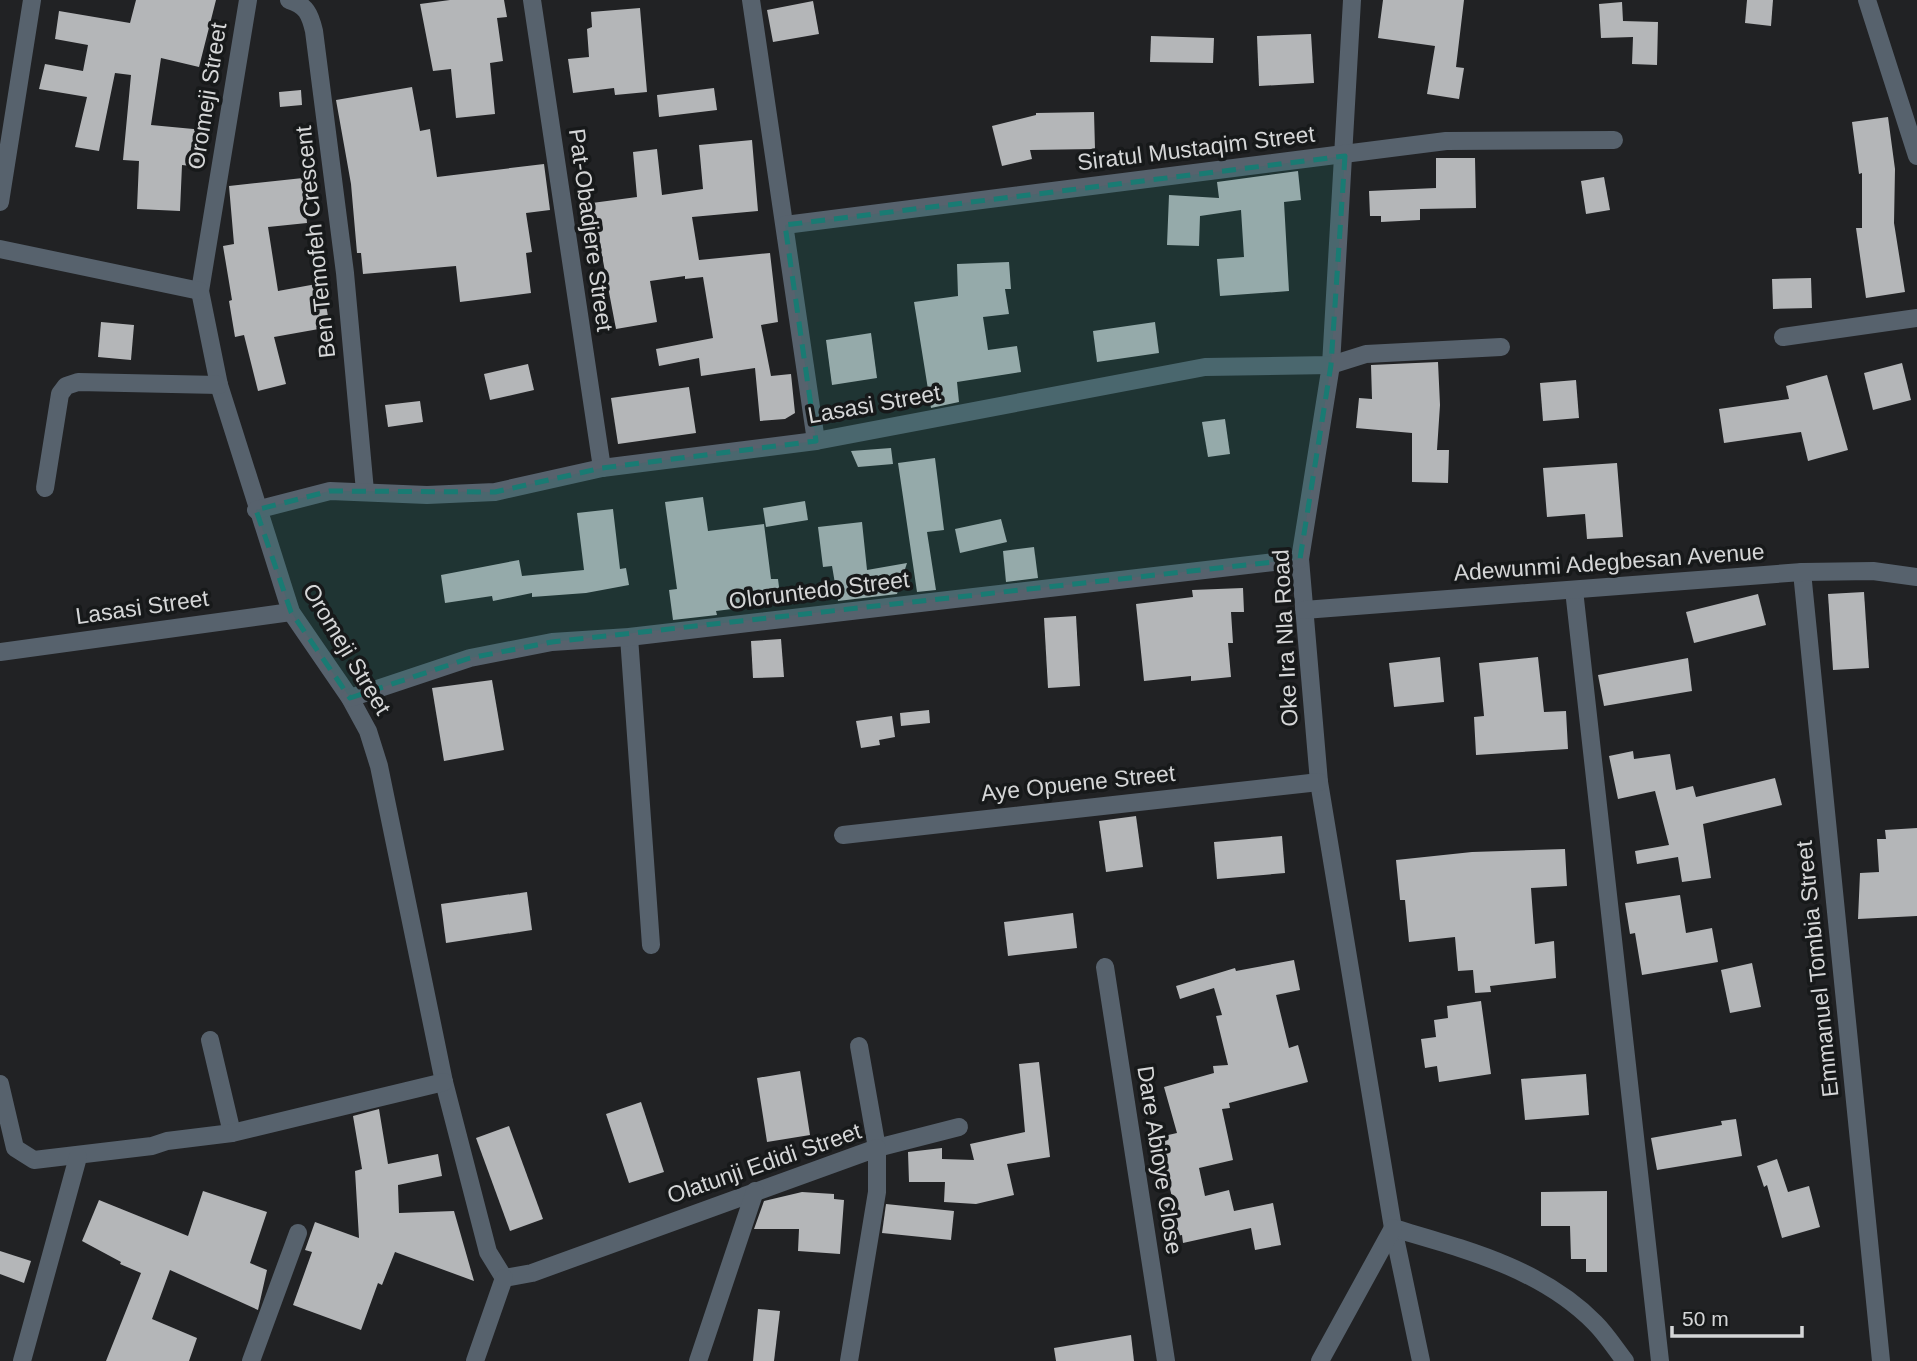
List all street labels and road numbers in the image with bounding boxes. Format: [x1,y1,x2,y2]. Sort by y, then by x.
street label: Oromeji Street [183,20,232,171]
street label: Siratul Mustaqim Street [1076,120,1317,175]
street label: Ben Temofeh Crescent [290,124,340,359]
street label: Pat-Obadjere Street [564,127,618,334]
street label: Lasasi Street [806,379,943,428]
street label: Adewunmi Adegbesan Avenue [1453,538,1765,586]
street label: Oke Ira Nla Road [1267,549,1303,727]
street label: Oloruntedo Street [727,566,911,614]
street label: Oromeji Street [298,579,397,720]
street label: Lasasi Street [74,585,211,629]
street label: Aye Opuene Street [980,760,1177,806]
street label: Emmanuel Tombia Street [1791,839,1843,1099]
street label: Dare Abioye Close [1132,1064,1188,1256]
street label: Olatunji Edidi Street [664,1117,865,1208]

